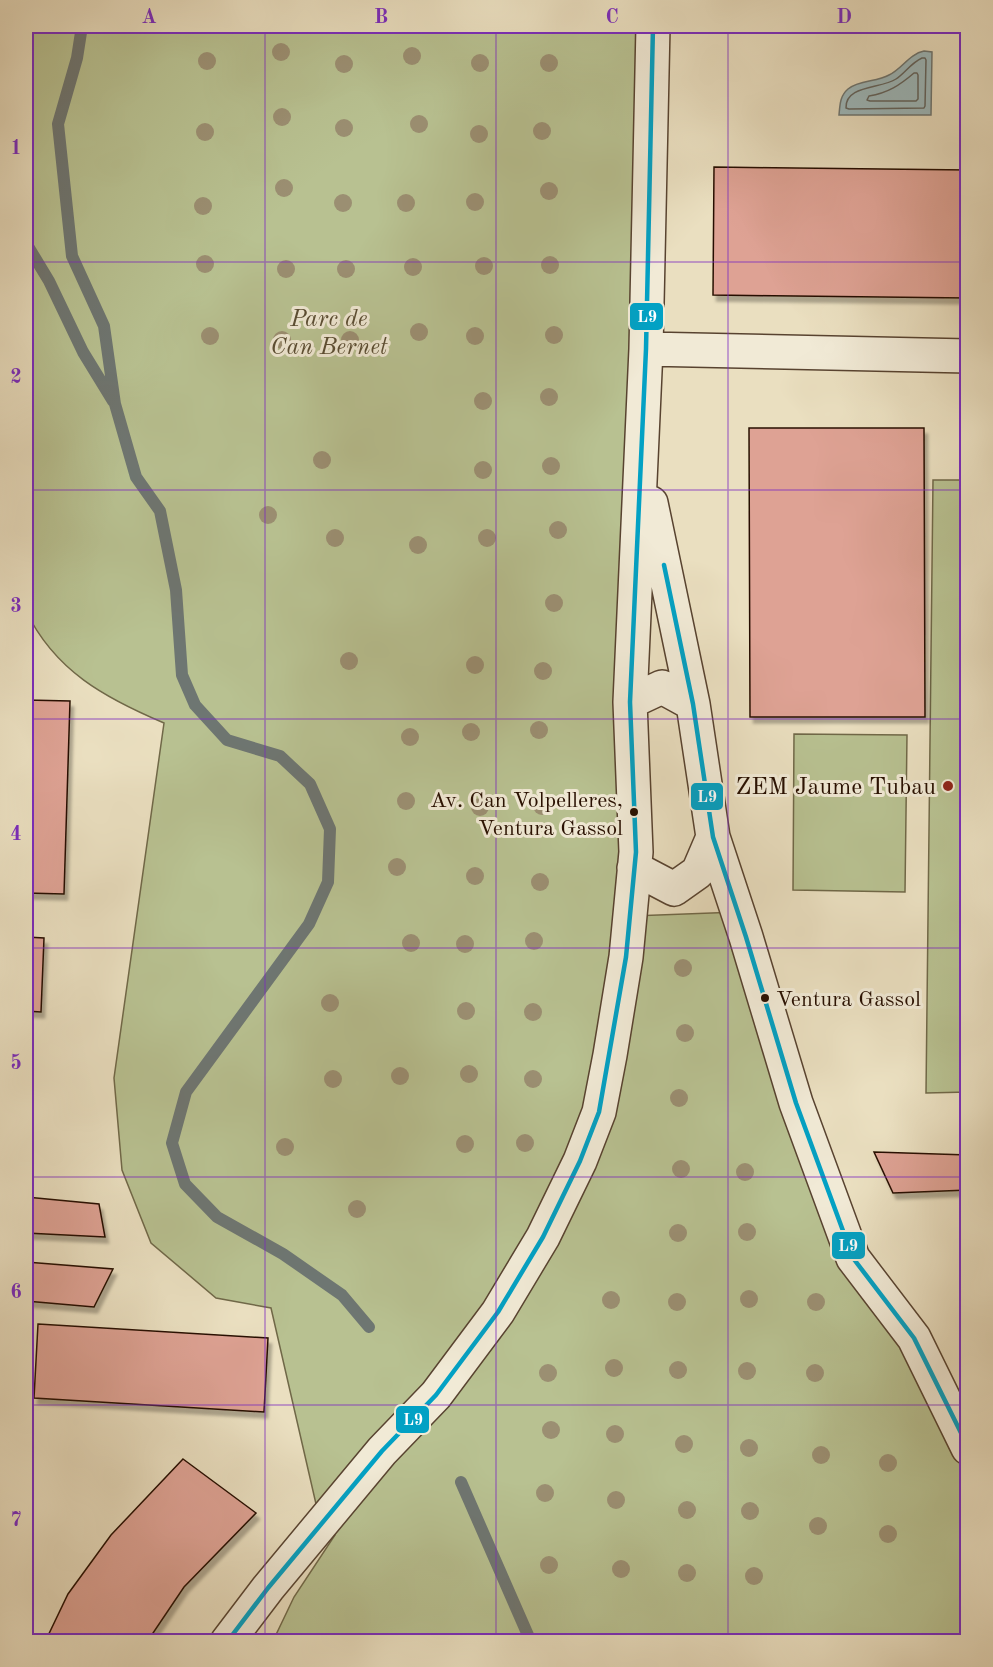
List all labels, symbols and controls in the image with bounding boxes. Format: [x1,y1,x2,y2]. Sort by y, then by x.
text: A [141,8,157,28]
text: B [374,8,388,28]
text: C [605,8,619,28]
text: D [836,8,852,28]
text: 1 [10,139,22,159]
line badge: L9 [629,302,664,331]
park label: Parc de Can Bernet [270,308,388,360]
text: L9 [637,310,657,326]
text: 2 [10,368,22,388]
text: 3 [10,597,22,617]
place label: ZEM Jaume Tubau [736,776,936,800]
marker: ZEM Jaume Tubau [941,779,955,793]
line badge: L9 [690,782,724,811]
place label: Av. Can Volpelleres, Ventura Gassol [430,790,623,840]
text: L9 [697,790,717,806]
marker: Av. Can Volpelleres, Ventura Gassol [628,806,640,818]
text: 4 [10,825,22,845]
place label: Ventura Gassol [776,989,921,1011]
marker: Ventura Gassol [759,992,771,1004]
text: 5 [10,1053,22,1074]
line badge: L9 [831,1231,866,1260]
text: L9 [838,1239,858,1255]
text: 6 [10,1283,22,1303]
line badge: L9 [395,1405,430,1434]
text: L9 [403,1413,423,1429]
text: 7 [10,1511,22,1531]

